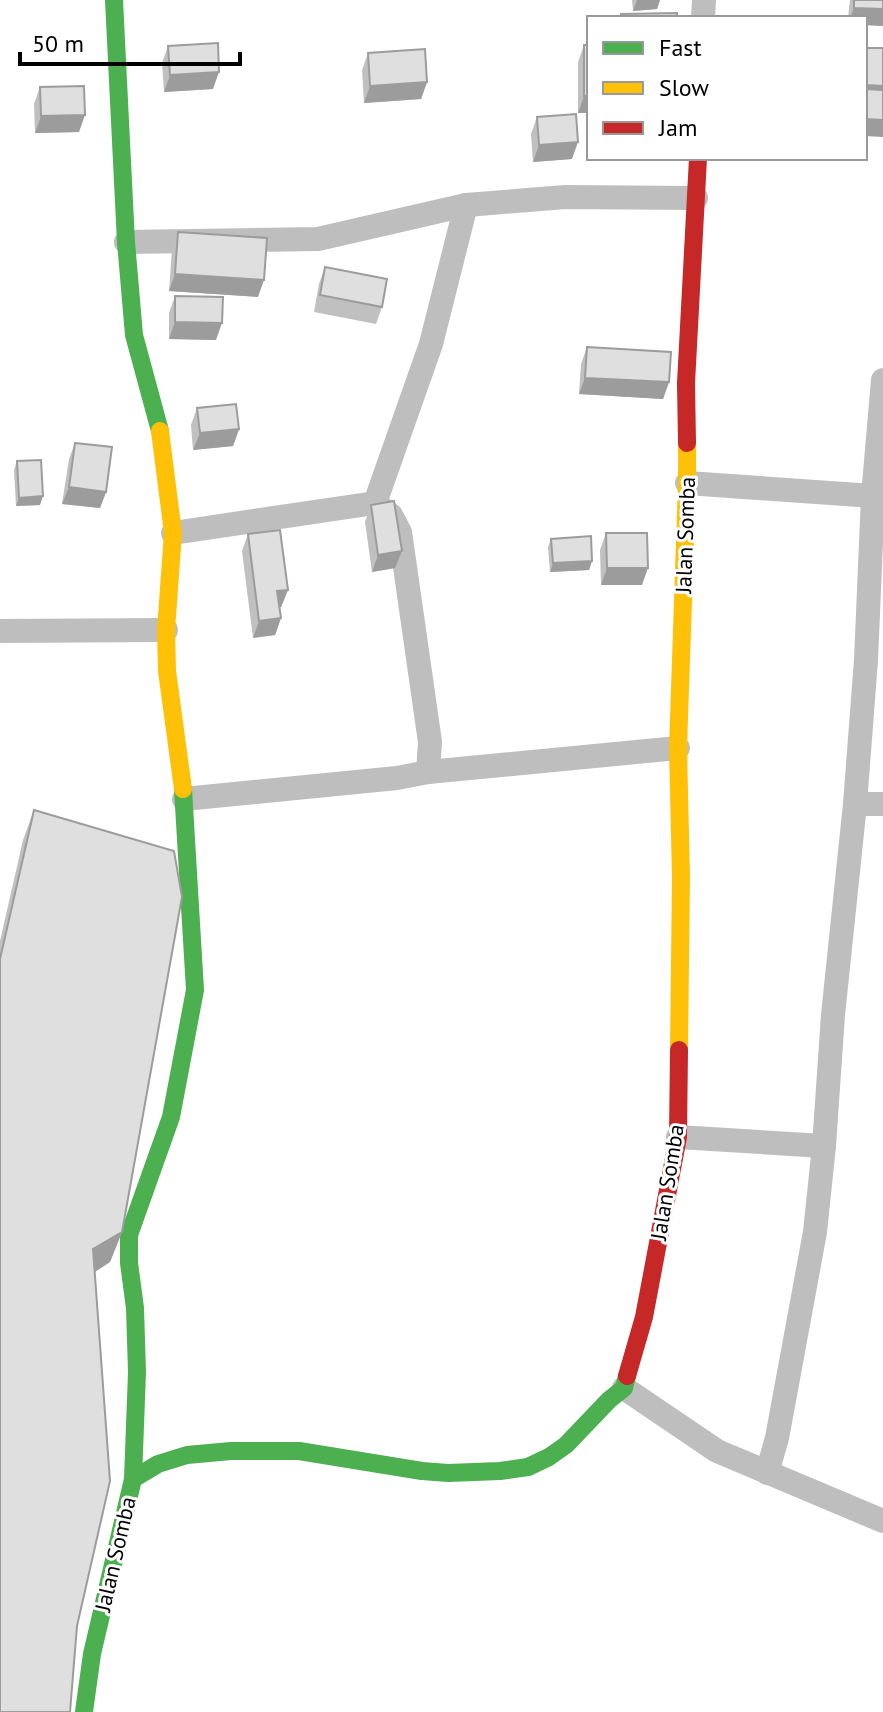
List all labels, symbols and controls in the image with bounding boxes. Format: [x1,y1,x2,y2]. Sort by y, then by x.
scale bar [20,16,240,66]
legend [587,16,867,160]
text: 50 m [32,28,84,59]
text: Fast [659,32,702,63]
text: Slow [659,72,709,103]
text: Jam [658,112,697,143]
street label: Jalan Somba [669,476,701,595]
street label: Jalan Somba [644,1122,690,1243]
street label: Jalan Somba [88,1494,142,1615]

